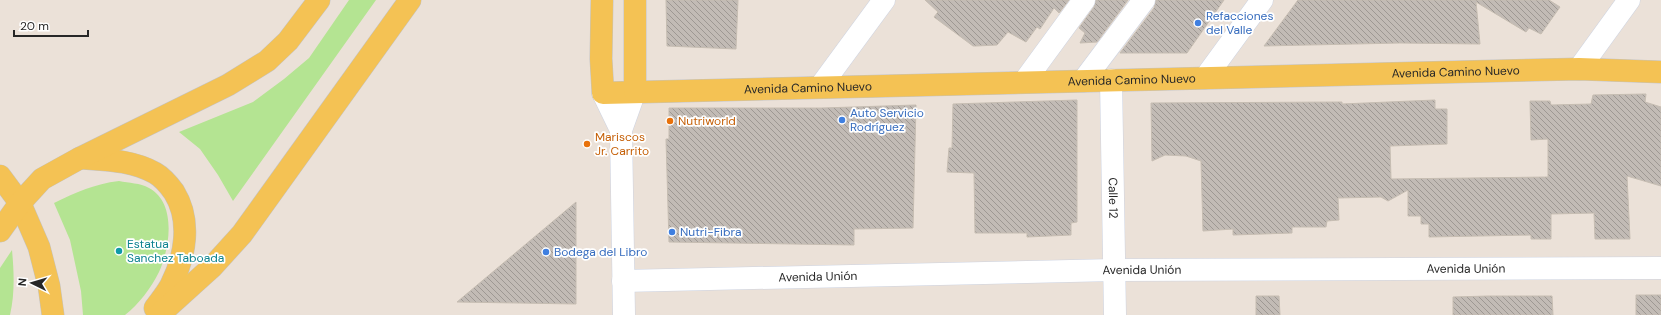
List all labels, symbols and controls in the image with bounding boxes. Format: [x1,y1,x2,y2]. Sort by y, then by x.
place label: Refacciones del Valle [1206,8,1273,38]
scale bar [14,12,88,38]
text: 20 m [20,18,49,34]
marker: Refacciones del Valle [1193,18,1203,28]
street label: Avenida Camino Nuevo [1391,62,1520,82]
street label: Avenida Camino Nuevo [1068,70,1196,90]
street label: Avenida Camino Nuevo [744,78,872,98]
place label: Auto Servicio Rodríguez [850,105,924,135]
place label: Nutriworld [678,113,736,129]
marker: Auto Servicio Rodríguez [837,115,847,125]
marker: Nutriworld [665,116,675,126]
place label: Mariscos Jr. Carrito [595,129,649,159]
marker: Mariscos Jr. Carrito [582,139,592,149]
street label: Calle 12 [1105,177,1121,219]
place label: Nutri-Fibra [680,224,741,240]
marker: Nutri-Fibra [667,227,677,237]
place label: Estatua Sanchez Taboada [127,236,224,266]
place label: Bodega del Libro [554,244,647,260]
marker: Estatua Sanchez Taboada [114,246,124,256]
marker: Bodega del Libro [541,247,551,257]
street label: Avenida Unión [1426,261,1505,277]
street label: Avenida Unión [1102,262,1181,278]
north arrow [12,263,52,303]
street label: Avenida Unión [778,268,858,286]
text: N [15,278,29,287]

